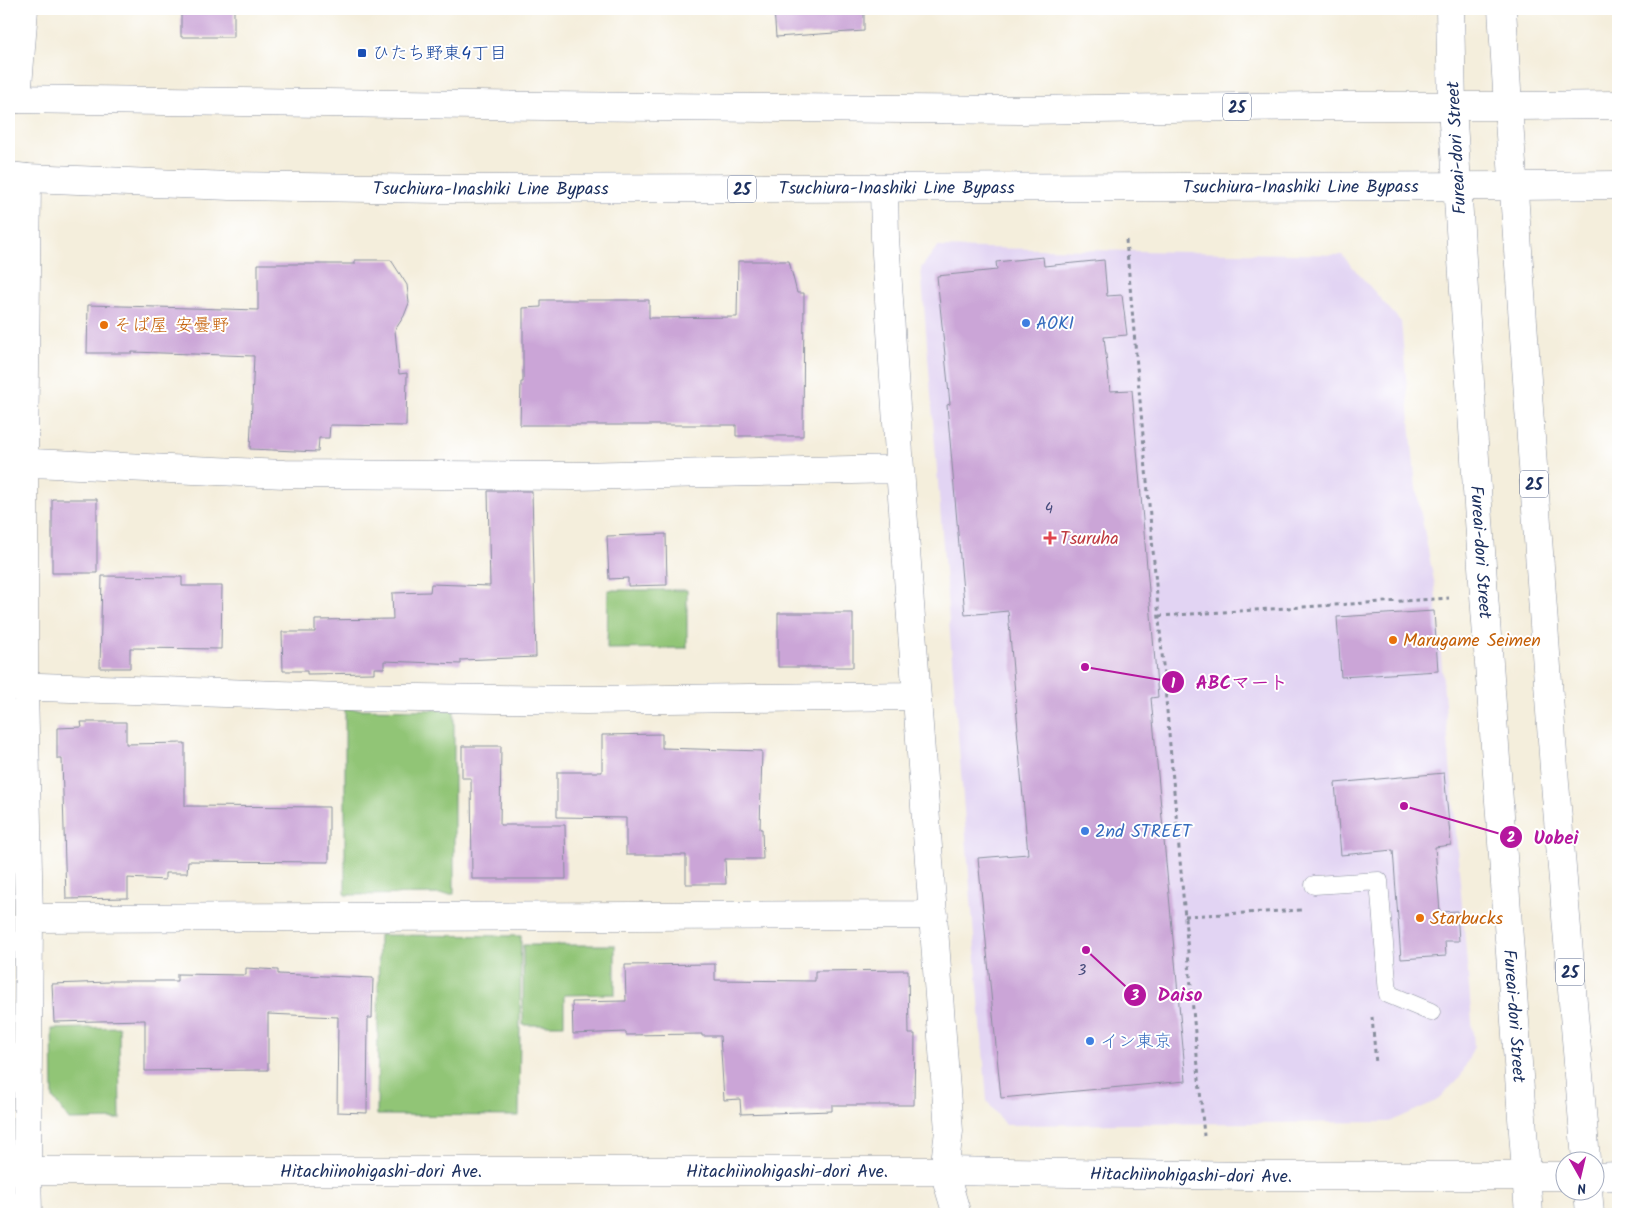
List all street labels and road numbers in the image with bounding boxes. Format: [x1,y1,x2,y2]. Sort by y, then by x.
street label: Fureai-dori Street [1439,80,1475,215]
road number: 25 [1223,94,1251,120]
street label: Tsuchiura-Inashiki Line Bypass [1183,173,1419,203]
street label: Tsuchiura-Inashiki Line Bypass [779,174,1015,204]
street label: Tsuchiura-Inashiki Line Bypass [373,175,609,205]
road number: 25 [728,175,756,202]
road number: 25 [1520,470,1548,498]
street label: Fureai-dori Street [1461,485,1499,621]
street label: Fureai-dori Street [1494,948,1532,1085]
road number: 25 [1556,959,1584,986]
street label: Hitachiinohigashi-dori Ave. [280,1158,482,1187]
street label: Hitachiinohigashi-dori Ave. [686,1158,888,1187]
street label: Hitachiinohigashi-dori Ave. [1090,1160,1292,1192]

